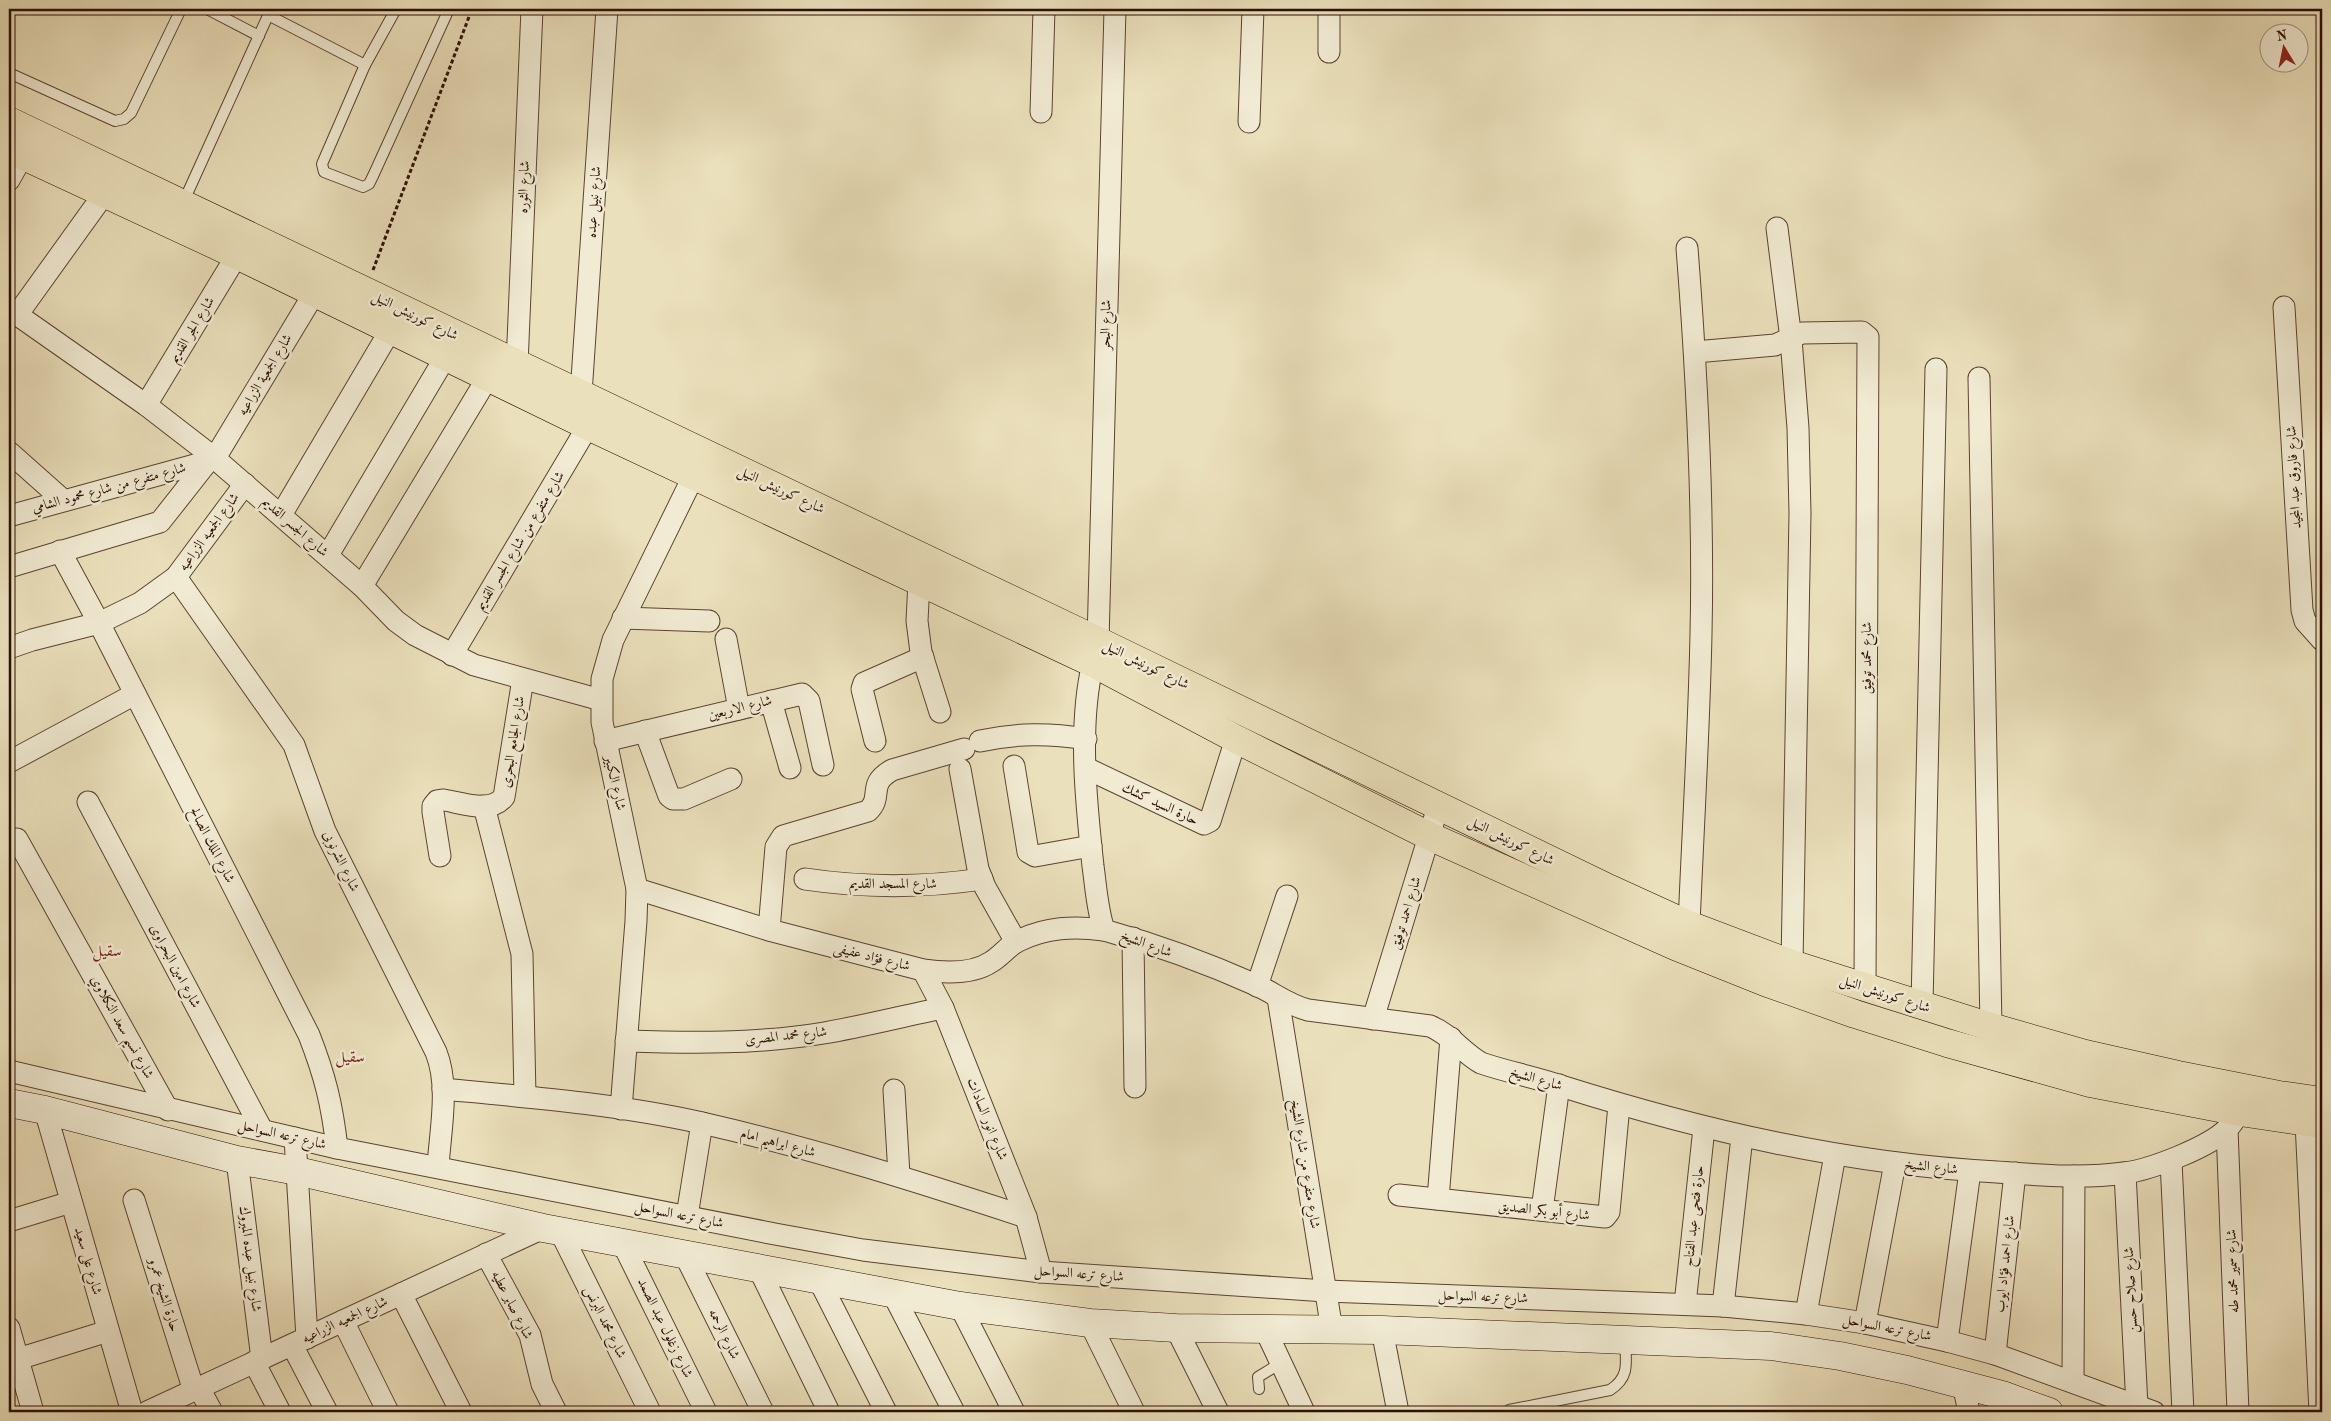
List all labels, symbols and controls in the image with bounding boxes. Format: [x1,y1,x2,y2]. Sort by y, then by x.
north arrow [2258,22,2308,72]
text: N [2275,28,2289,44]
street label: شارع الثوره [516,160,536,214]
street label: شارع نبيل عبده [584,165,607,239]
street label: شارع كورنيش النيل [368,289,460,347]
street label: شارع الجر القديم [167,294,221,368]
street label: شارع البحر [1099,300,1117,352]
street label: شارع الجمعية الزراعيه [234,331,298,420]
street label: شارع فاروق عبد المجيد [2284,425,2308,529]
street label: شارع متفرع من شارع محمود الشامي [30,461,189,519]
street label: شارع كورنيش النيل [734,464,827,520]
street label: شارع متفرع من شارع الجسر القديم [473,469,571,615]
street label: شارع الجمعيه الزراعيه [175,490,245,576]
street label: شارع الجسر القديم [256,495,331,563]
street label: شارع محمد توفيق [1860,622,1878,694]
street label: شارع كورنيش النيل [1099,638,1191,696]
street label: شارع الاربعين [707,693,774,727]
street label: شارع الجامع البحرى [499,695,533,790]
street label: شارع الكبير [598,752,629,813]
street label: حارة السيد كشك [1119,780,1200,829]
street label: شارع الملك الصالح [182,805,237,887]
street label: شارع كورنيش النيل [1464,814,1556,872]
street label: شارع الشرنوبى [317,828,362,895]
street label: شارع احمد توفيق [1388,875,1428,952]
street label: شارع المسجد القديم [849,877,937,896]
street label: شارع امين البحراوى [143,922,203,1012]
street label: شارع الشيخ [1117,928,1174,965]
street label: شارع فؤاد عفيفى [831,941,912,977]
district label: سقيل [92,944,122,962]
street label: شارع نسيم سعد النكلاوي [83,973,157,1084]
street label: شارع كورنيش النيل [1837,973,1932,1019]
street label: شارع محمد المصرى [744,1025,828,1051]
district label: سقيل [335,1050,365,1068]
street label: شارع الشيخ [1507,1065,1564,1098]
street label: شارع انور السادات [960,1076,1010,1164]
street label: شارع متفرع من شارع الشيخ [1283,1098,1322,1230]
street label: شارع ترعه السواحل [236,1118,328,1156]
street label: شارع ابراهيم امام [737,1126,817,1166]
street label: شارع الشيخ [1903,1157,1959,1182]
street label: حارة فتحى عبد الفتاح [1682,1165,1711,1268]
street label: شارع أبو بكر الصديق [1497,1195,1591,1227]
street label: شارع ترعه السواحل [633,1200,725,1234]
street label: شارع نبيل عبده المبروك [233,1205,264,1313]
street label: شارع احمد فؤاد ايوب [1993,1215,2021,1314]
street label: شارع على سعيد [68,1225,104,1298]
street label: شارع سمير محمد طه [2225,1229,2245,1313]
street label: شارع صلاح حسن [2122,1246,2145,1334]
street label: حارة الشيخ عمرو [141,1255,182,1335]
street label: شارع ترعه السواحل [1033,1264,1125,1288]
street label: شارع صابر عطيه [485,1268,535,1343]
street label: شارع زغلول عبد الصمد [631,1276,695,1382]
street label: شارع محمد البرنس [578,1284,629,1362]
street label: شارع ترعه السواحل [1438,1288,1528,1310]
street label: شارع الجمعيه الزراعيه [300,1293,392,1349]
street label: شارع الرحمه [702,1306,743,1363]
street label: شارع ترعه السواحل [1841,1313,1933,1347]

